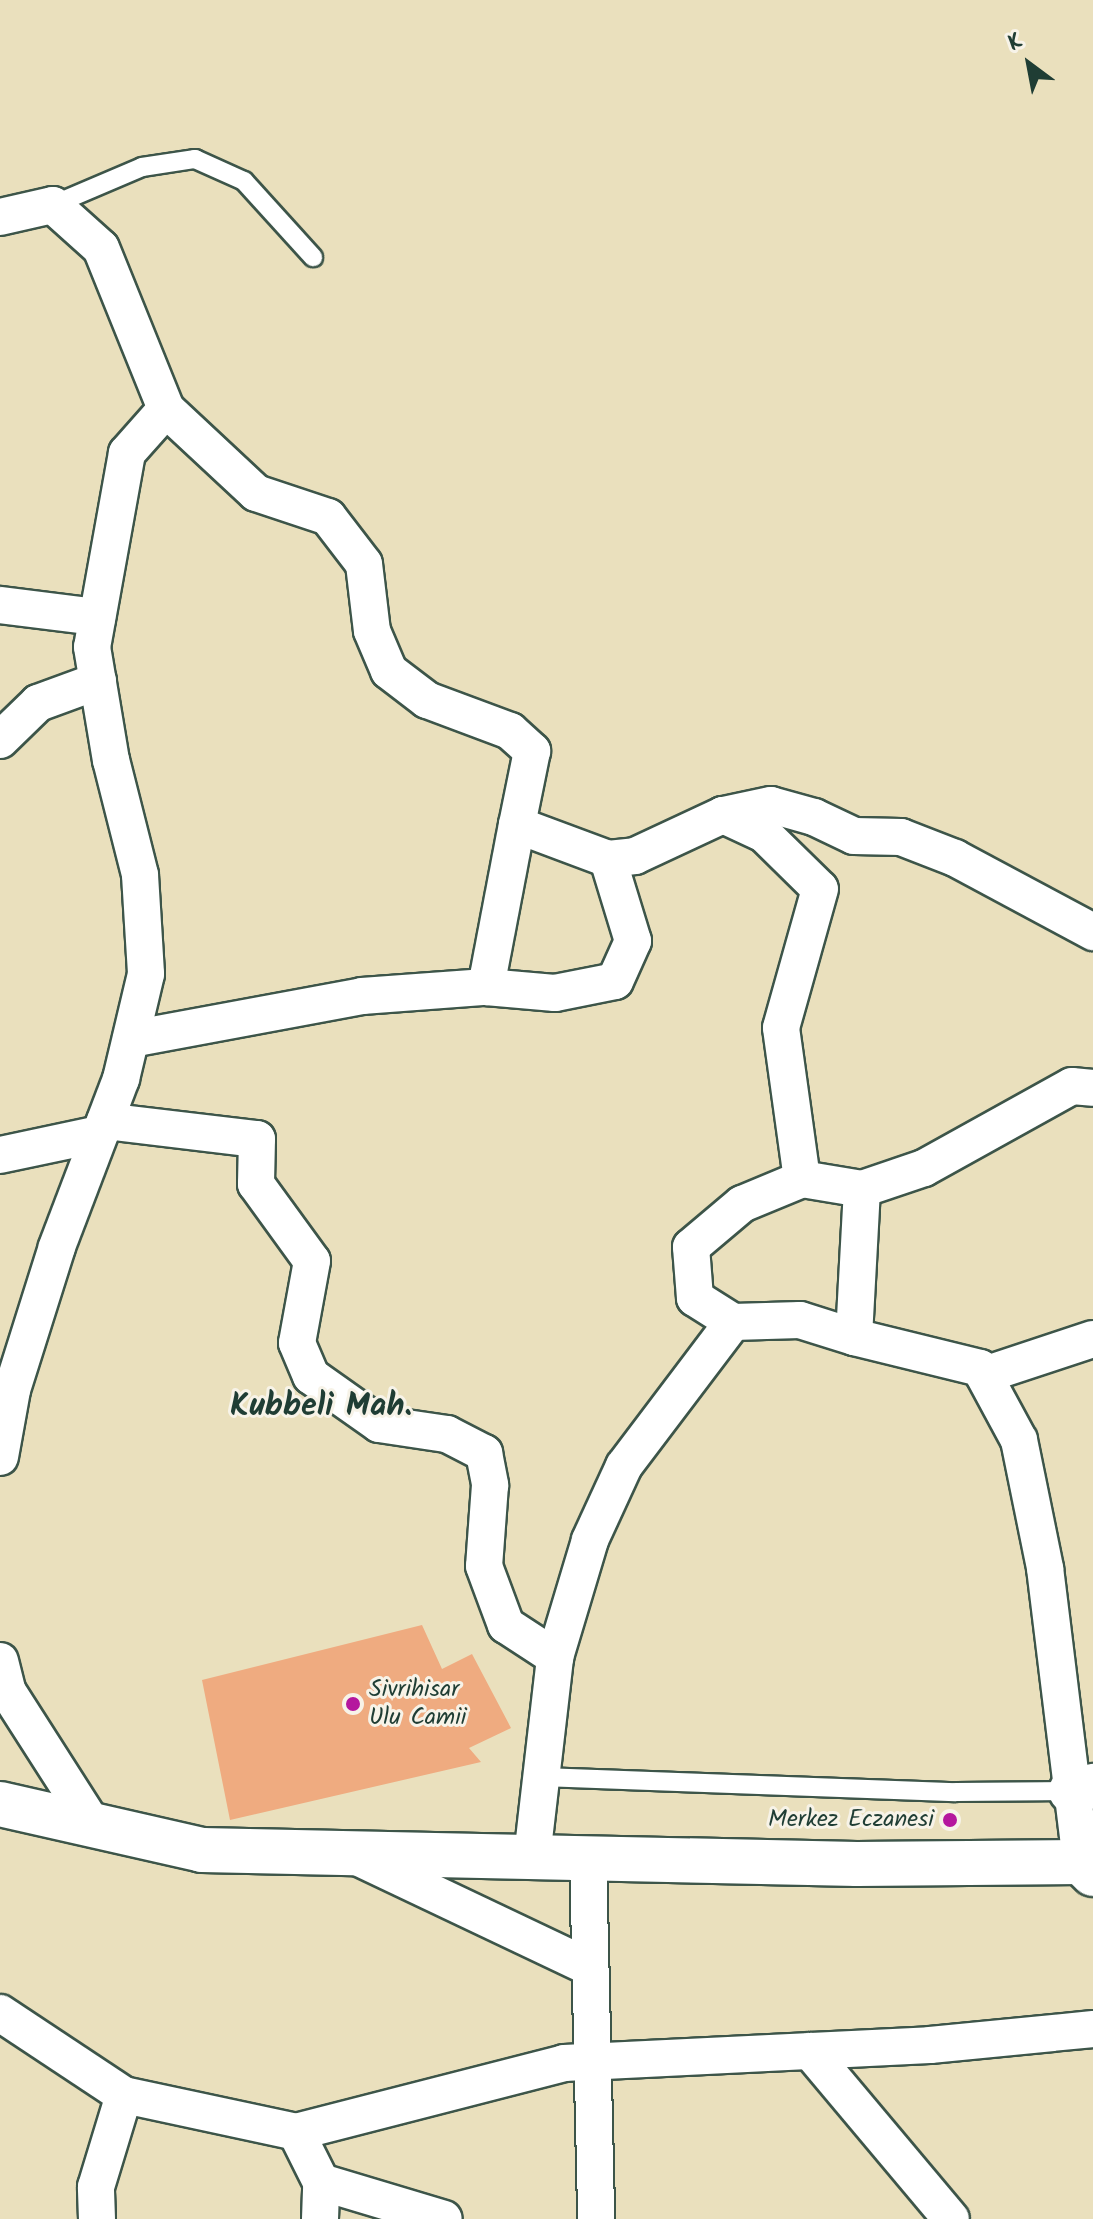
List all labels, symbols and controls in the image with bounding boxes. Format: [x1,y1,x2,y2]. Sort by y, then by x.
north arrow [989,24,1069,104]
text: K [1001,25,1031,62]
district label: Kubbeli Mah. [230,1388,412,1426]
place label: Sivrihisar Ulu Camii [369,1676,467,1732]
marker: Sivrihisar Ulu Camii [344,1695,362,1713]
place label: Merkez Eczanesi [768,1806,934,1834]
marker: Merkez Eczanesi [941,1811,959,1829]

